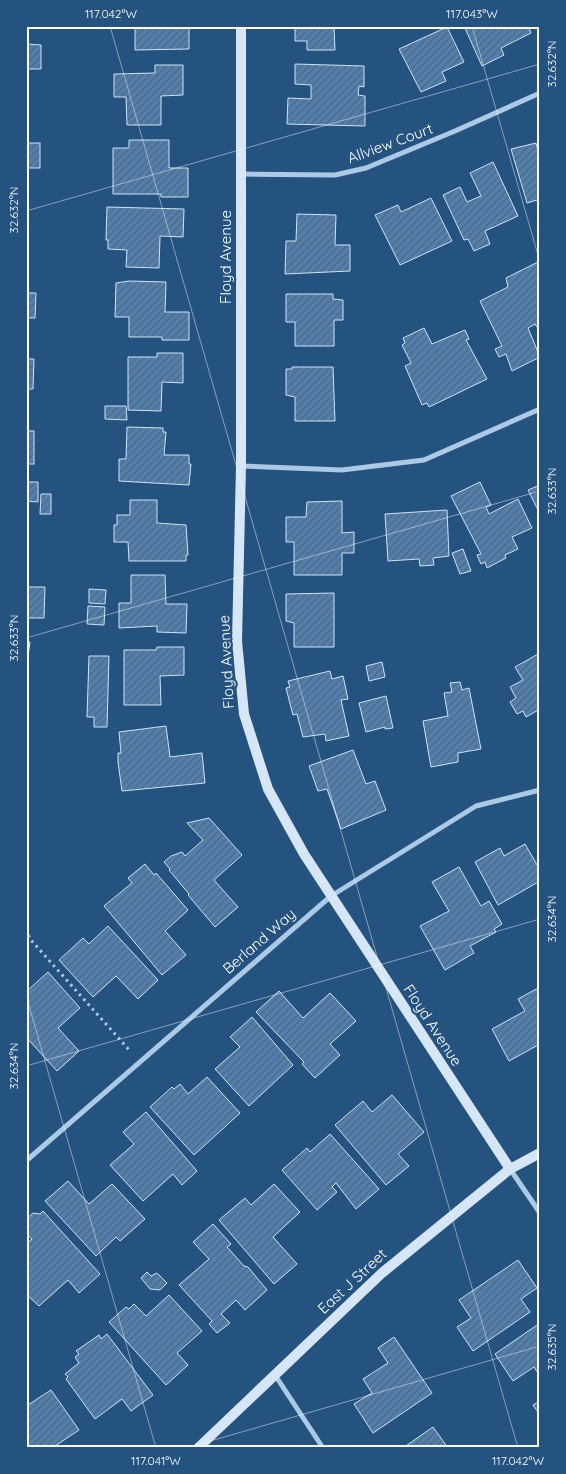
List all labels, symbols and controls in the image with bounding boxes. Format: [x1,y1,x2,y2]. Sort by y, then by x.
text: 117.042°W [85,6,137,21]
text: 117.043°W [446,6,498,21]
text: 32.632°N [544,40,559,88]
street label: Allview Court [345,119,435,167]
text: 32.632°N [6,186,21,234]
street label: Floyd Avenue [216,210,235,304]
text: 32.633°N [544,468,559,514]
text: 32.633°N [6,615,21,661]
street label: Floyd Avenue [214,615,238,709]
text: 32.634°N [544,896,559,942]
street label: Berland Way [219,904,299,978]
street label: Floyd Avenue [399,981,467,1069]
text: 32.634°N [6,1043,21,1089]
street label: East J Street [314,1244,390,1318]
text: 32.635°N [544,1323,559,1371]
text: 117.041°W [131,1453,181,1468]
text: 117.042°W [492,1453,544,1468]

